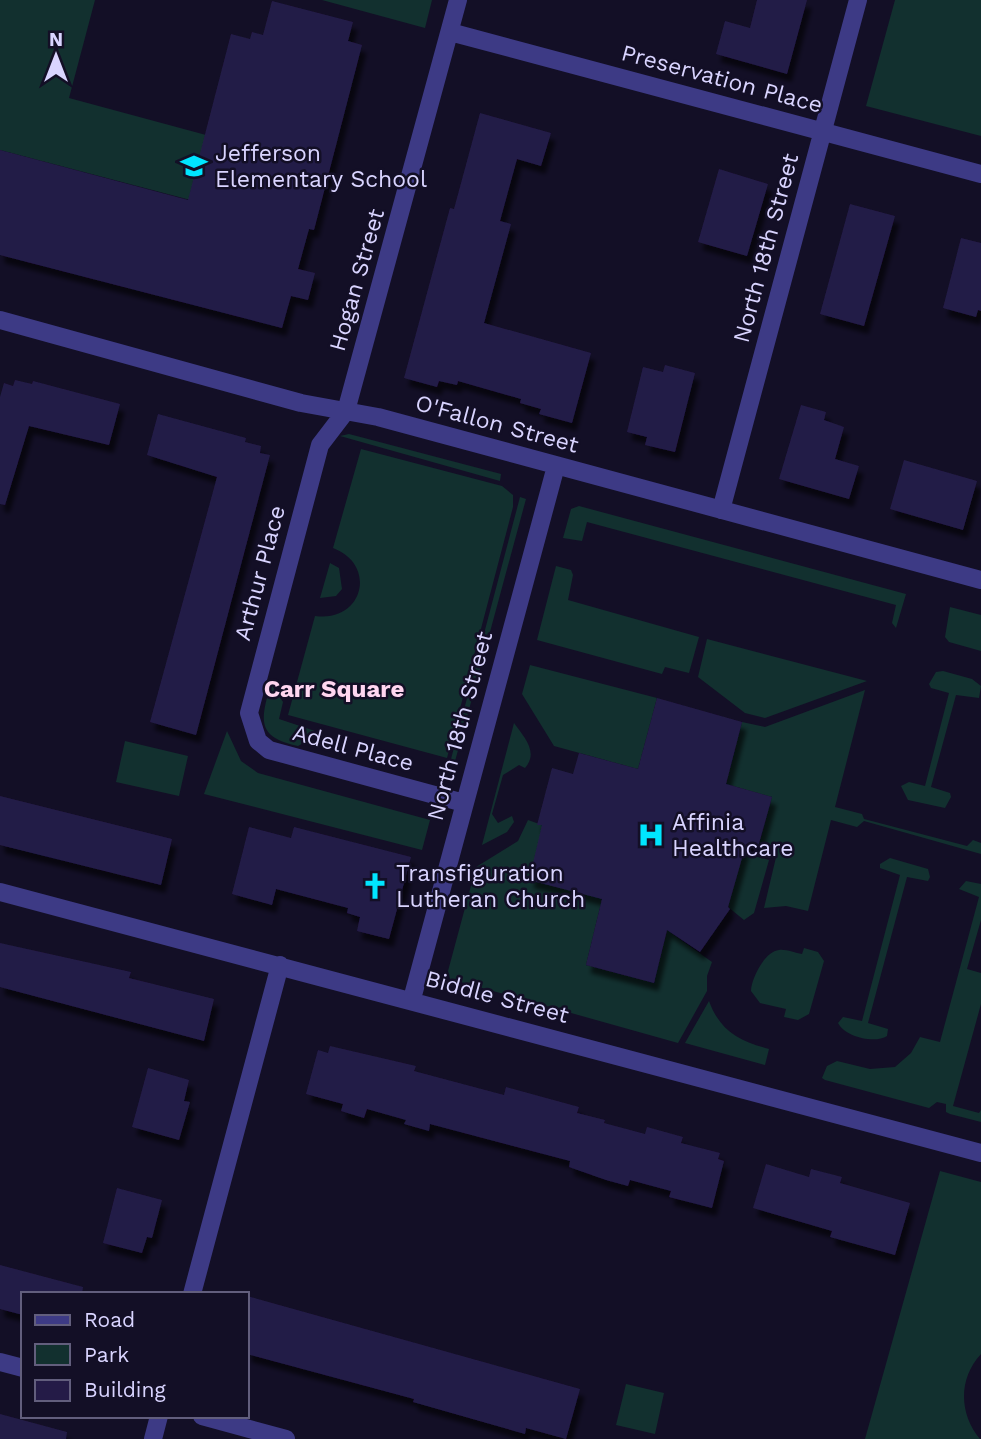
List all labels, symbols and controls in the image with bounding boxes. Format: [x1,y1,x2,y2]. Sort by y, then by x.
north arrow [21,21,91,91]
text: N [49,28,63,51]
street label: Preservation Place [618,39,826,119]
place label: Jefferson Elementary School [215,140,427,193]
street label: North 18th Street [728,150,804,345]
school or university icon: Jefferson Elementary School [179,151,209,181]
street label: Hogan Street [324,205,390,354]
street label: O'Fallon Street [413,389,582,459]
street label: Arthur Place [229,502,291,644]
street label: North 18th Street [422,628,498,823]
district label: Carr Square [264,675,404,703]
street label: Adell Place [290,719,416,777]
place label: Affinia Healthcare [672,809,794,862]
hospital icon: Affinia Healthcare [636,820,666,850]
place label: Transfiguration Lutheran Church [396,860,585,913]
church icon: Transfiguration Lutheran Church [360,871,390,901]
street label: Biddle Street [422,965,572,1029]
legend [21,1292,248,1418]
text: Road [84,1307,135,1332]
text: Park [84,1342,129,1367]
text: Building [84,1377,166,1402]

